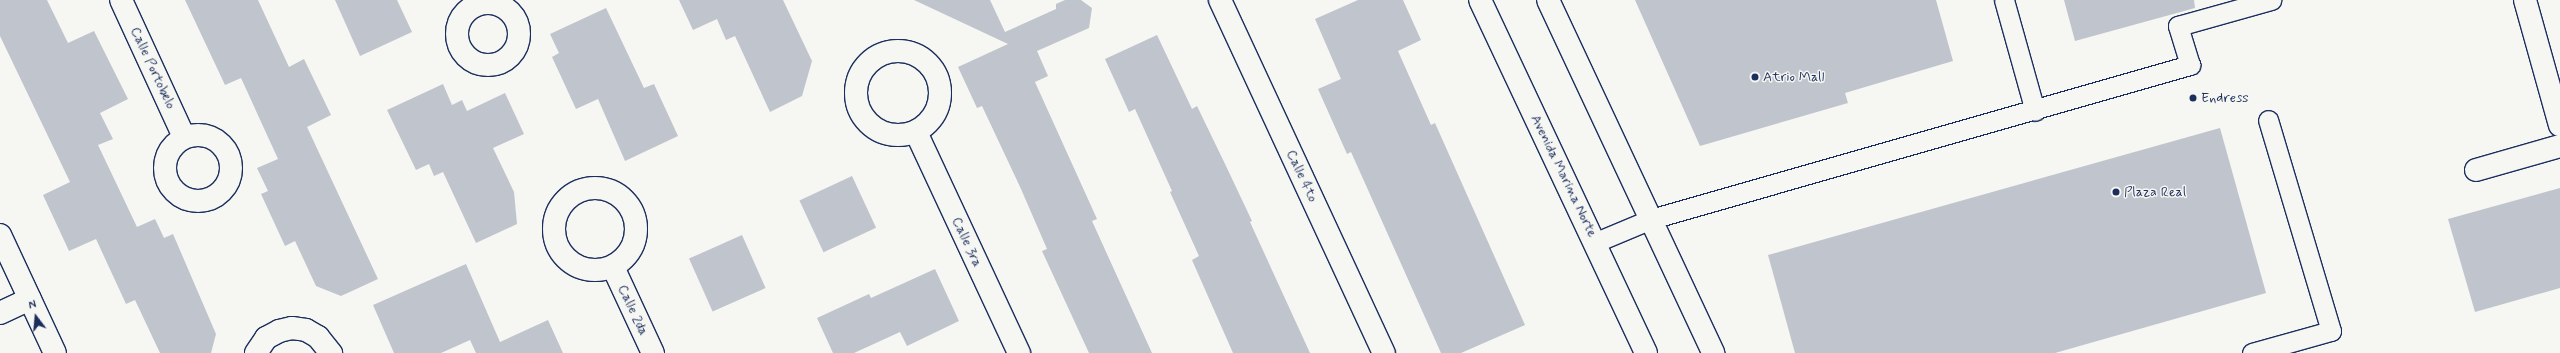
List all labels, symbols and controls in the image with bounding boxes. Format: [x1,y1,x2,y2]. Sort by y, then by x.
street label: Calle Portobelo [127,25,179,111]
place label: Atrio Mall [1763,69,1824,85]
marker: Atrio Mall [1750,72,1760,82]
place label: Endress [2201,90,2249,106]
marker: Endress [2188,93,2198,103]
street label: Avenida Marina Norte [1527,111,1601,241]
street label: Calle 4to [1283,147,1321,205]
place label: Plaza Real [2124,184,2186,200]
marker: Plaza Real [2111,187,2121,197]
street label: Calle 3ra [948,214,986,270]
street label: Calle 2da [614,282,652,338]
north arrow [16,297,56,337]
text: N [27,298,38,313]

